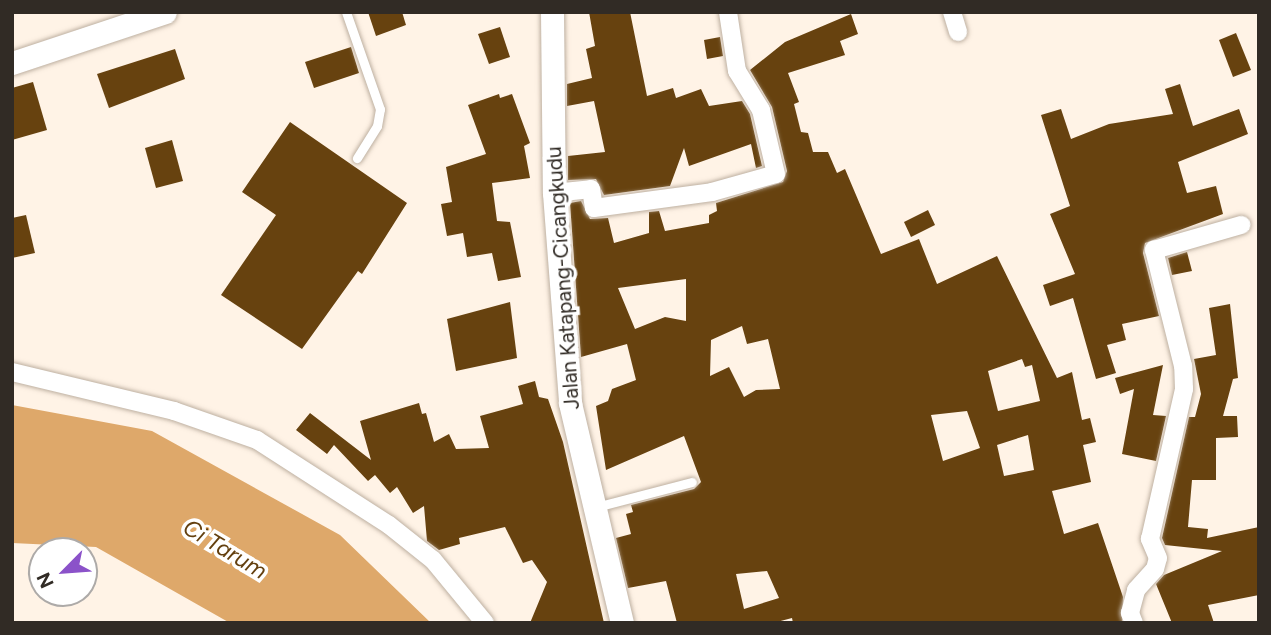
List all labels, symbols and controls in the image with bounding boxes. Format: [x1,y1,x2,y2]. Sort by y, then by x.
street label: Jalan Katapang-Cicangkudu [541,146,585,410]
water label: Ci Tarum [178,513,272,585]
north arrow [28,537,98,607]
text: N [32,569,59,592]

